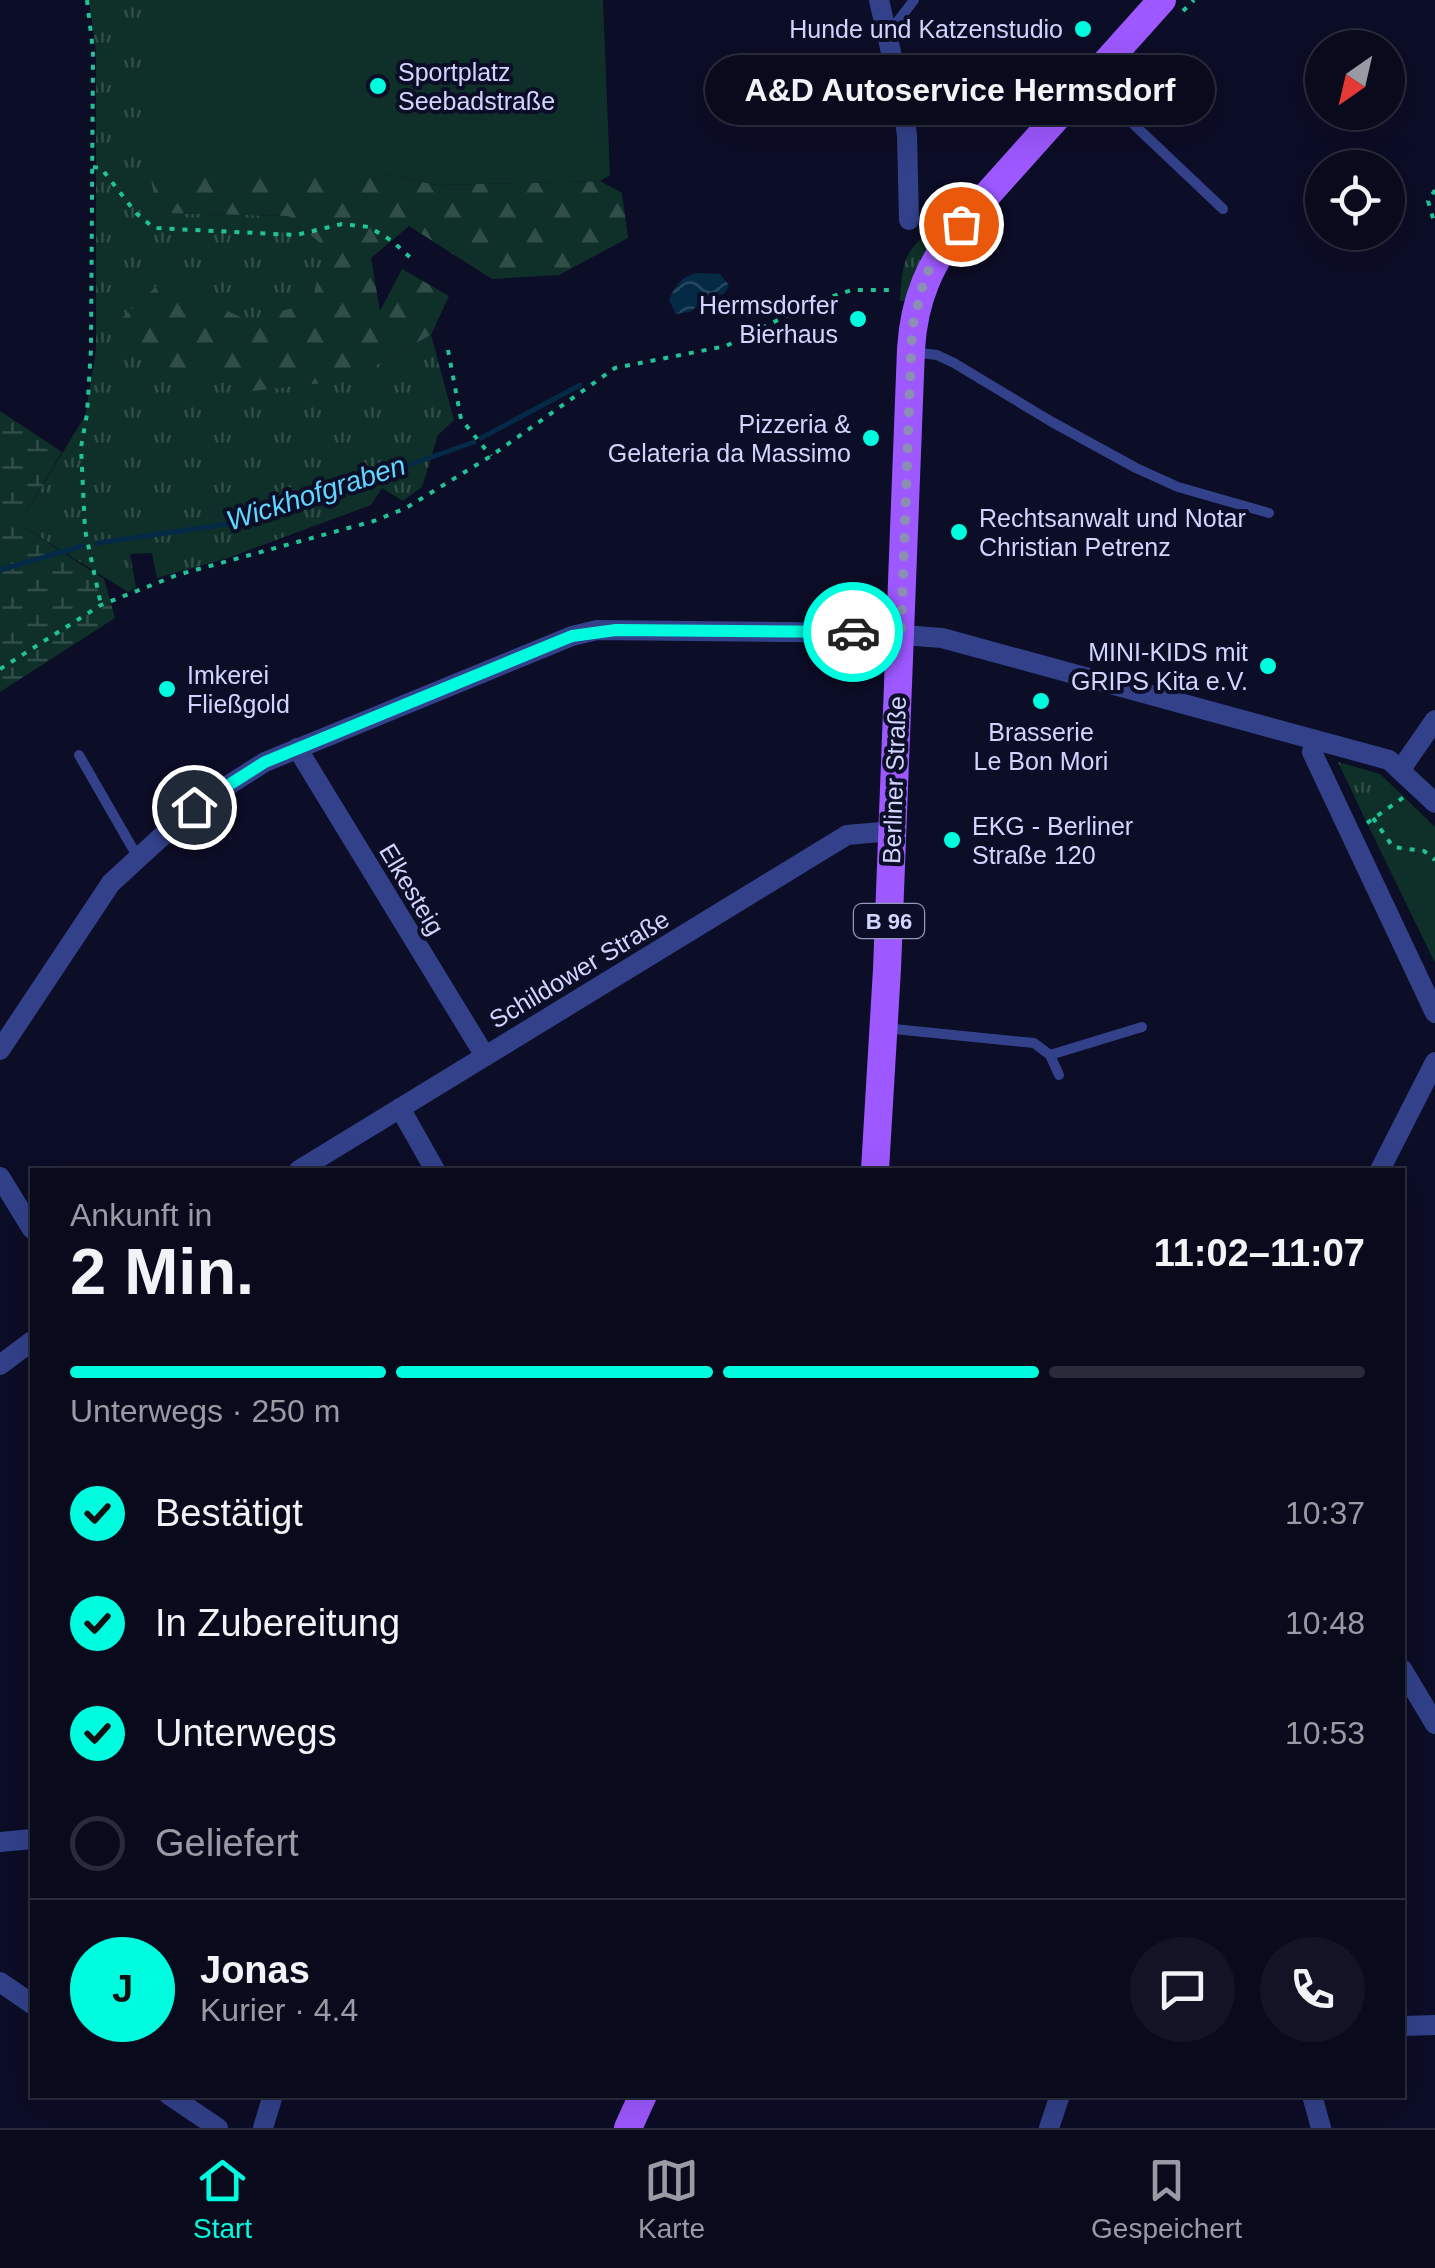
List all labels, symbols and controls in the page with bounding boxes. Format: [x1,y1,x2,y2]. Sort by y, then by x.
place label: Hunde und Katzenstudio [789,15,1063,43]
marker: Hunde und Katzenstudio [1072,18,1094,40]
north arrow [1305,30,1405,130]
map controls [1305,30,1405,250]
callout: A&D Autoservice Hermsdorf [706,54,1216,124]
place label: Sportplatz Seebadstraße [398,58,555,115]
text: A&D Autoservice Hermsdorf [745,72,1175,108]
marker: Sportplatz Seebadstraße [367,75,389,97]
button: locate [1305,150,1405,250]
pin [919,182,1004,267]
icon: bag [934,197,989,252]
place label: Hermsdorfer Bierhaus [699,291,838,348]
marker: Hermsdorfer Bierhaus [847,308,869,330]
place label: Pizzeria & Gelateria da Massimo [608,410,851,467]
marker: Pizzeria & Gelateria da Massimo [860,427,882,449]
water label: Wickhofgraben [223,449,409,537]
place label: Rechtsanwalt und Notar Christian Petrenz [979,504,1246,561]
marker: Rechtsanwalt und Notar Christian Petrenz [948,521,970,543]
courier [803,582,903,682]
icon: car [826,605,881,660]
place label: MINI-KIDS mit GRIPS Kita e.V. [1071,638,1248,695]
marker: MINI-KIDS mit GRIPS Kita e.V. [1257,655,1279,677]
place label: Imkerei Fließgold [187,661,290,718]
marker: Imkerei Fließgold [156,678,178,700]
marker: Brasserie Le Bon Mori [1030,690,1052,712]
street label: Berliner Straße [877,696,911,864]
place label: Brasserie Le Bon Mori [974,718,1108,775]
pin [152,765,237,850]
icon: home [167,780,222,835]
place label: EKG - Berliner Straße 120 [972,812,1133,869]
marker: EKG - Berliner Straße 120 [941,829,963,851]
street label: Elkesteig [374,838,450,940]
street label: Schildower Straße [484,904,674,1034]
road number: B 96 [854,904,924,938]
text: Ankunft in [70,1197,212,1233]
text: 11:02–11:07 [1154,1232,1365,1274]
text: 2 Min. [70,1235,254,1308]
text: Unterwegs · 250 m [70,1393,340,1429]
icon: check [70,1486,125,1541]
text: Bestätigt [155,1492,303,1534]
text: 10:37 [1285,1495,1365,1531]
icon: check [70,1596,125,1651]
text: In Zubereitung [155,1602,400,1644]
text: 10:48 [1285,1605,1365,1641]
icon: check [70,1706,125,1761]
text: Unterwegs [155,1712,337,1754]
text: 10:53 [1285,1715,1365,1751]
text: Geliefert [155,1822,299,1864]
button: chat [1130,1937,1235,2042]
button: phone [1260,1937,1365,2042]
text: Jonas [200,1949,310,1991]
text: J [112,1968,133,2010]
text: Kurier · 4.4 [200,1992,358,2028]
tab: Start [193,2153,252,2245]
tab: Karte [638,2153,705,2245]
tab: Gespeichert [1091,2153,1242,2245]

